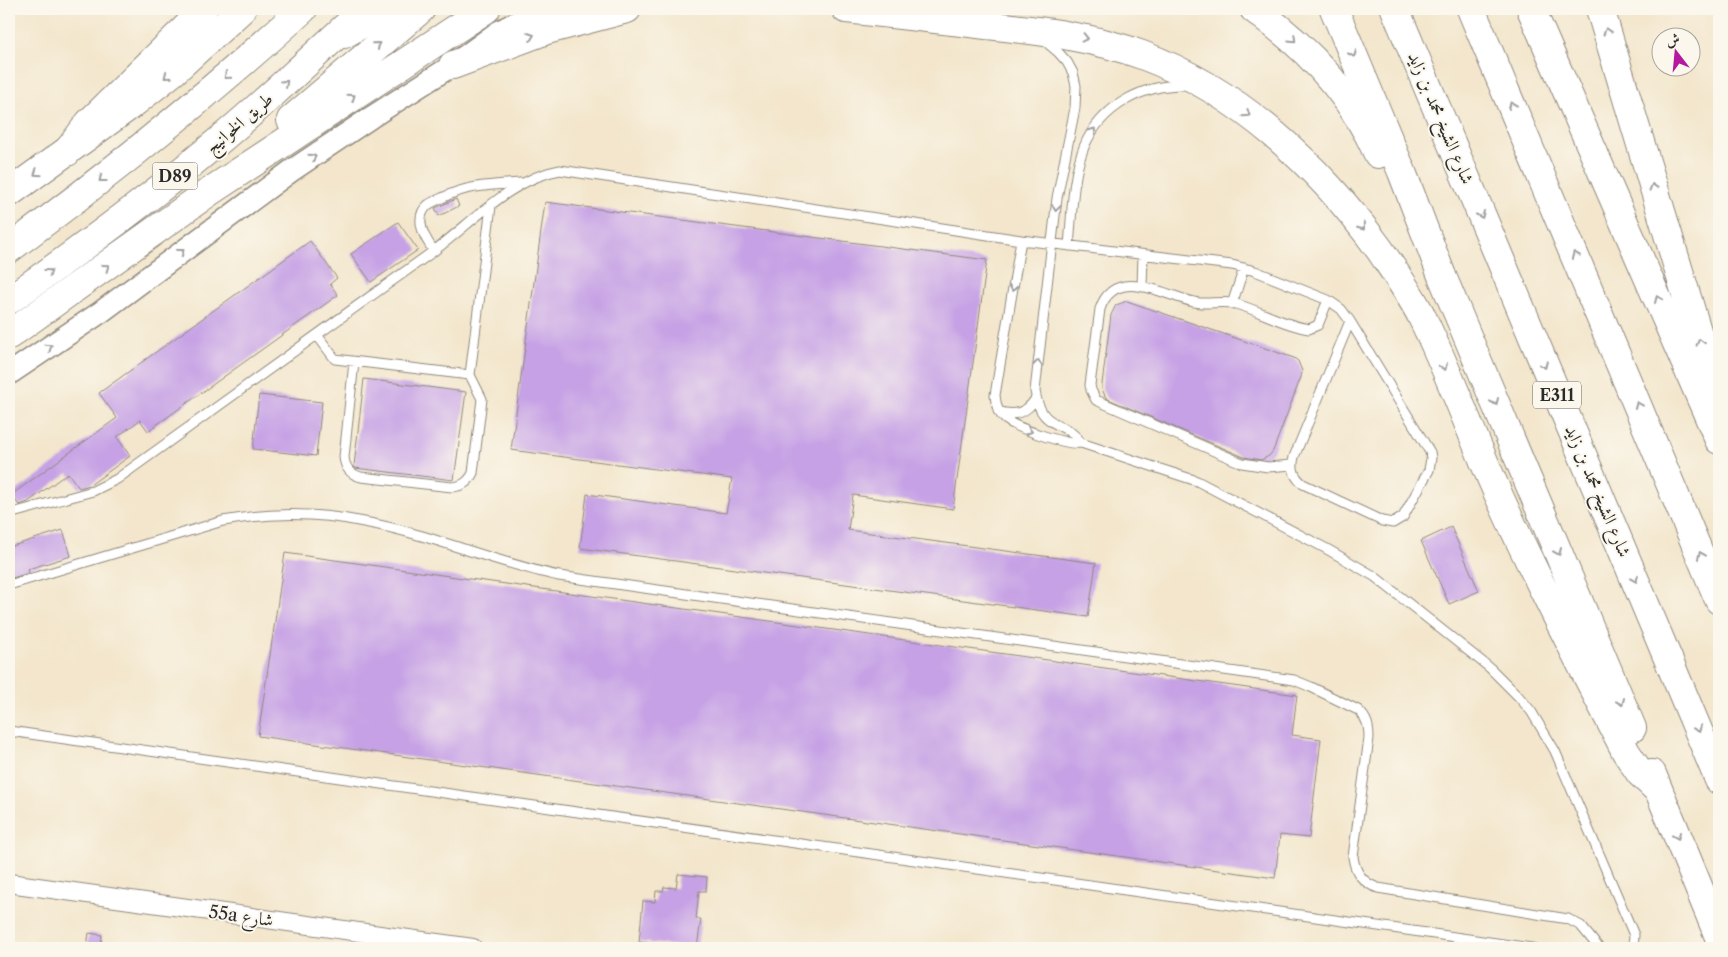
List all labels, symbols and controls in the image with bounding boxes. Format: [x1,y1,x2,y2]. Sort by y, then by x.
one-way arrow [1602,27,1612,36]
north arrow [1650,28,1700,78]
text: ش [1663,29,1682,50]
one-way arrow [527,32,535,42]
one-way arrow [1081,32,1090,43]
one-way arrow [1287,33,1296,42]
one-way arrow [372,41,381,50]
one-way arrow [1348,49,1358,57]
street label: شارع الشيخ محمد بن زايد [1399,49,1479,189]
one-way arrow [164,71,173,79]
one-way arrow [224,71,233,80]
one-way arrow [279,80,288,89]
street label: طريق الخوانيج [201,88,281,162]
one-way arrow [346,94,355,103]
one-way arrow [1507,101,1518,110]
one-way arrow [1241,108,1250,116]
one-way arrow [1087,127,1096,137]
one-way arrow [307,154,317,163]
road number: D89 [152,162,198,190]
one-way arrow [33,167,43,176]
one-way arrow [99,174,108,182]
one-way arrow [1649,183,1659,191]
one-way arrow [1051,204,1062,212]
one-way arrow [1475,210,1486,219]
one-way arrow [1357,221,1365,230]
one-way arrow [175,249,185,258]
one-way arrow [1571,251,1582,260]
one-way arrow [100,264,110,273]
one-way arrow [43,269,53,278]
one-way arrow [1008,283,1018,292]
one-way arrow [1653,295,1664,304]
one-way arrow [1696,339,1706,347]
one-way arrow [43,344,53,353]
one-way arrow [1032,359,1043,367]
one-way arrow [1538,360,1549,369]
one-way arrow [1437,362,1448,371]
road number: E311 [1533,382,1581,408]
one-way arrow [1489,397,1499,406]
one-way arrow [1634,401,1644,409]
street label: شارع الشيخ محمد بن زايد [1556,422,1636,562]
one-way arrow [1024,425,1032,435]
one-way arrow [1552,547,1562,556]
one-way arrow [1696,551,1706,559]
one-way arrow [1628,574,1639,583]
one-way arrow [1615,697,1625,706]
one-way arrow [1691,724,1702,733]
one-way arrow [1671,831,1682,840]
street label: 55a شارع [207,901,275,935]

